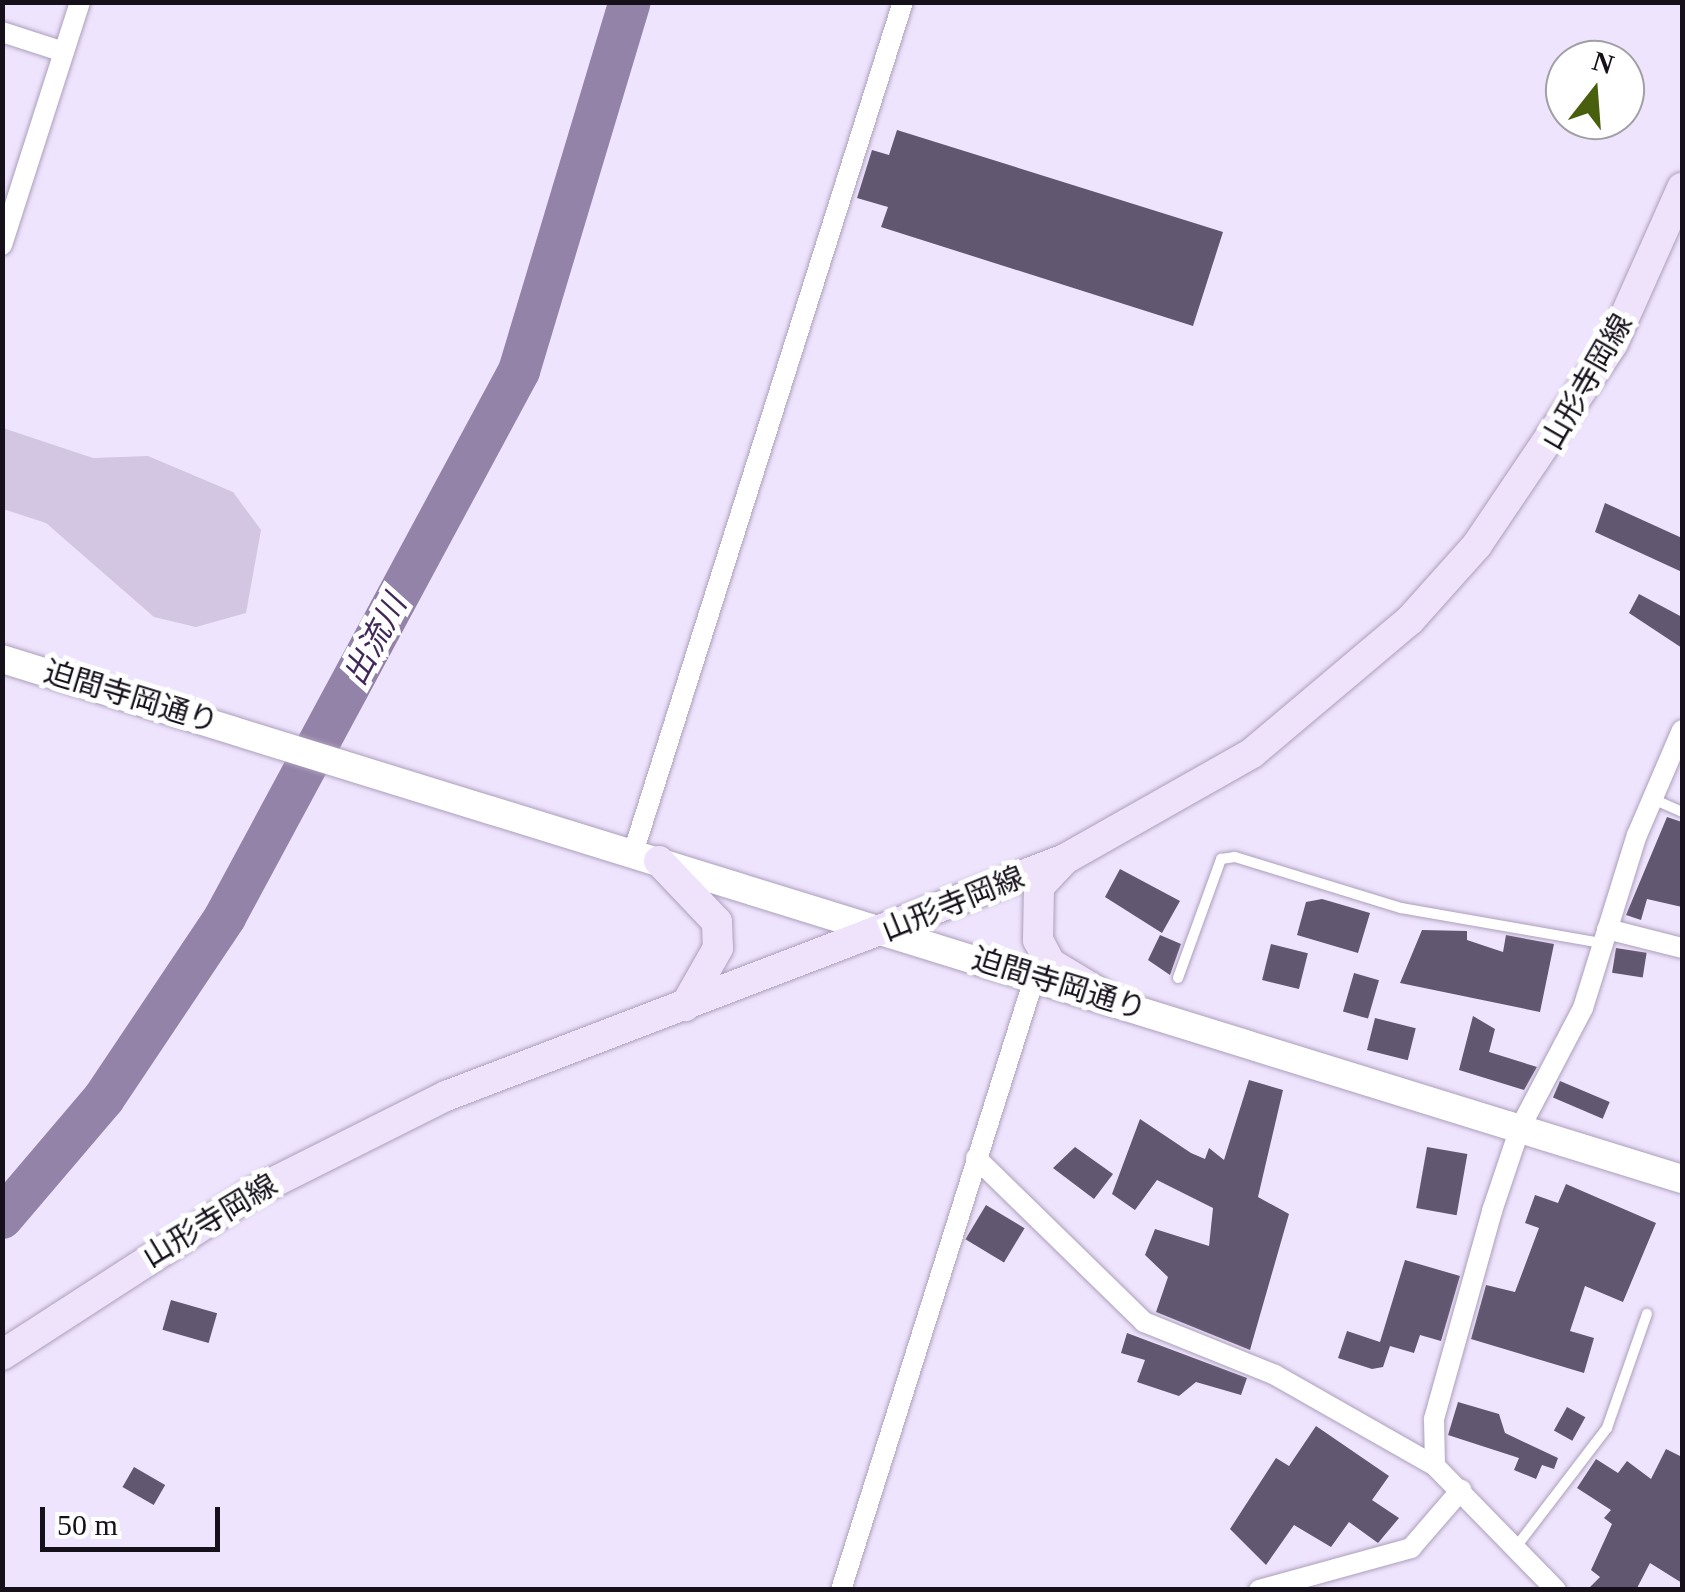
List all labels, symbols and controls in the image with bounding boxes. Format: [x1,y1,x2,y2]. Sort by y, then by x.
north arrow [1545,40,1645,140]
text: N [1589,45,1618,81]
street label: 山形寺岡線 [1534,308,1640,456]
water label: 出流川 [336,589,414,691]
street label: 迫間寺岡通り [40,653,222,741]
street label: 山形寺岡線 [877,859,1029,949]
street label: 迫間寺岡通り [968,940,1150,1028]
street label: 山形寺岡線 [136,1167,284,1275]
scale bar [45,1487,225,1549]
text: 50 m [57,1508,118,1541]

